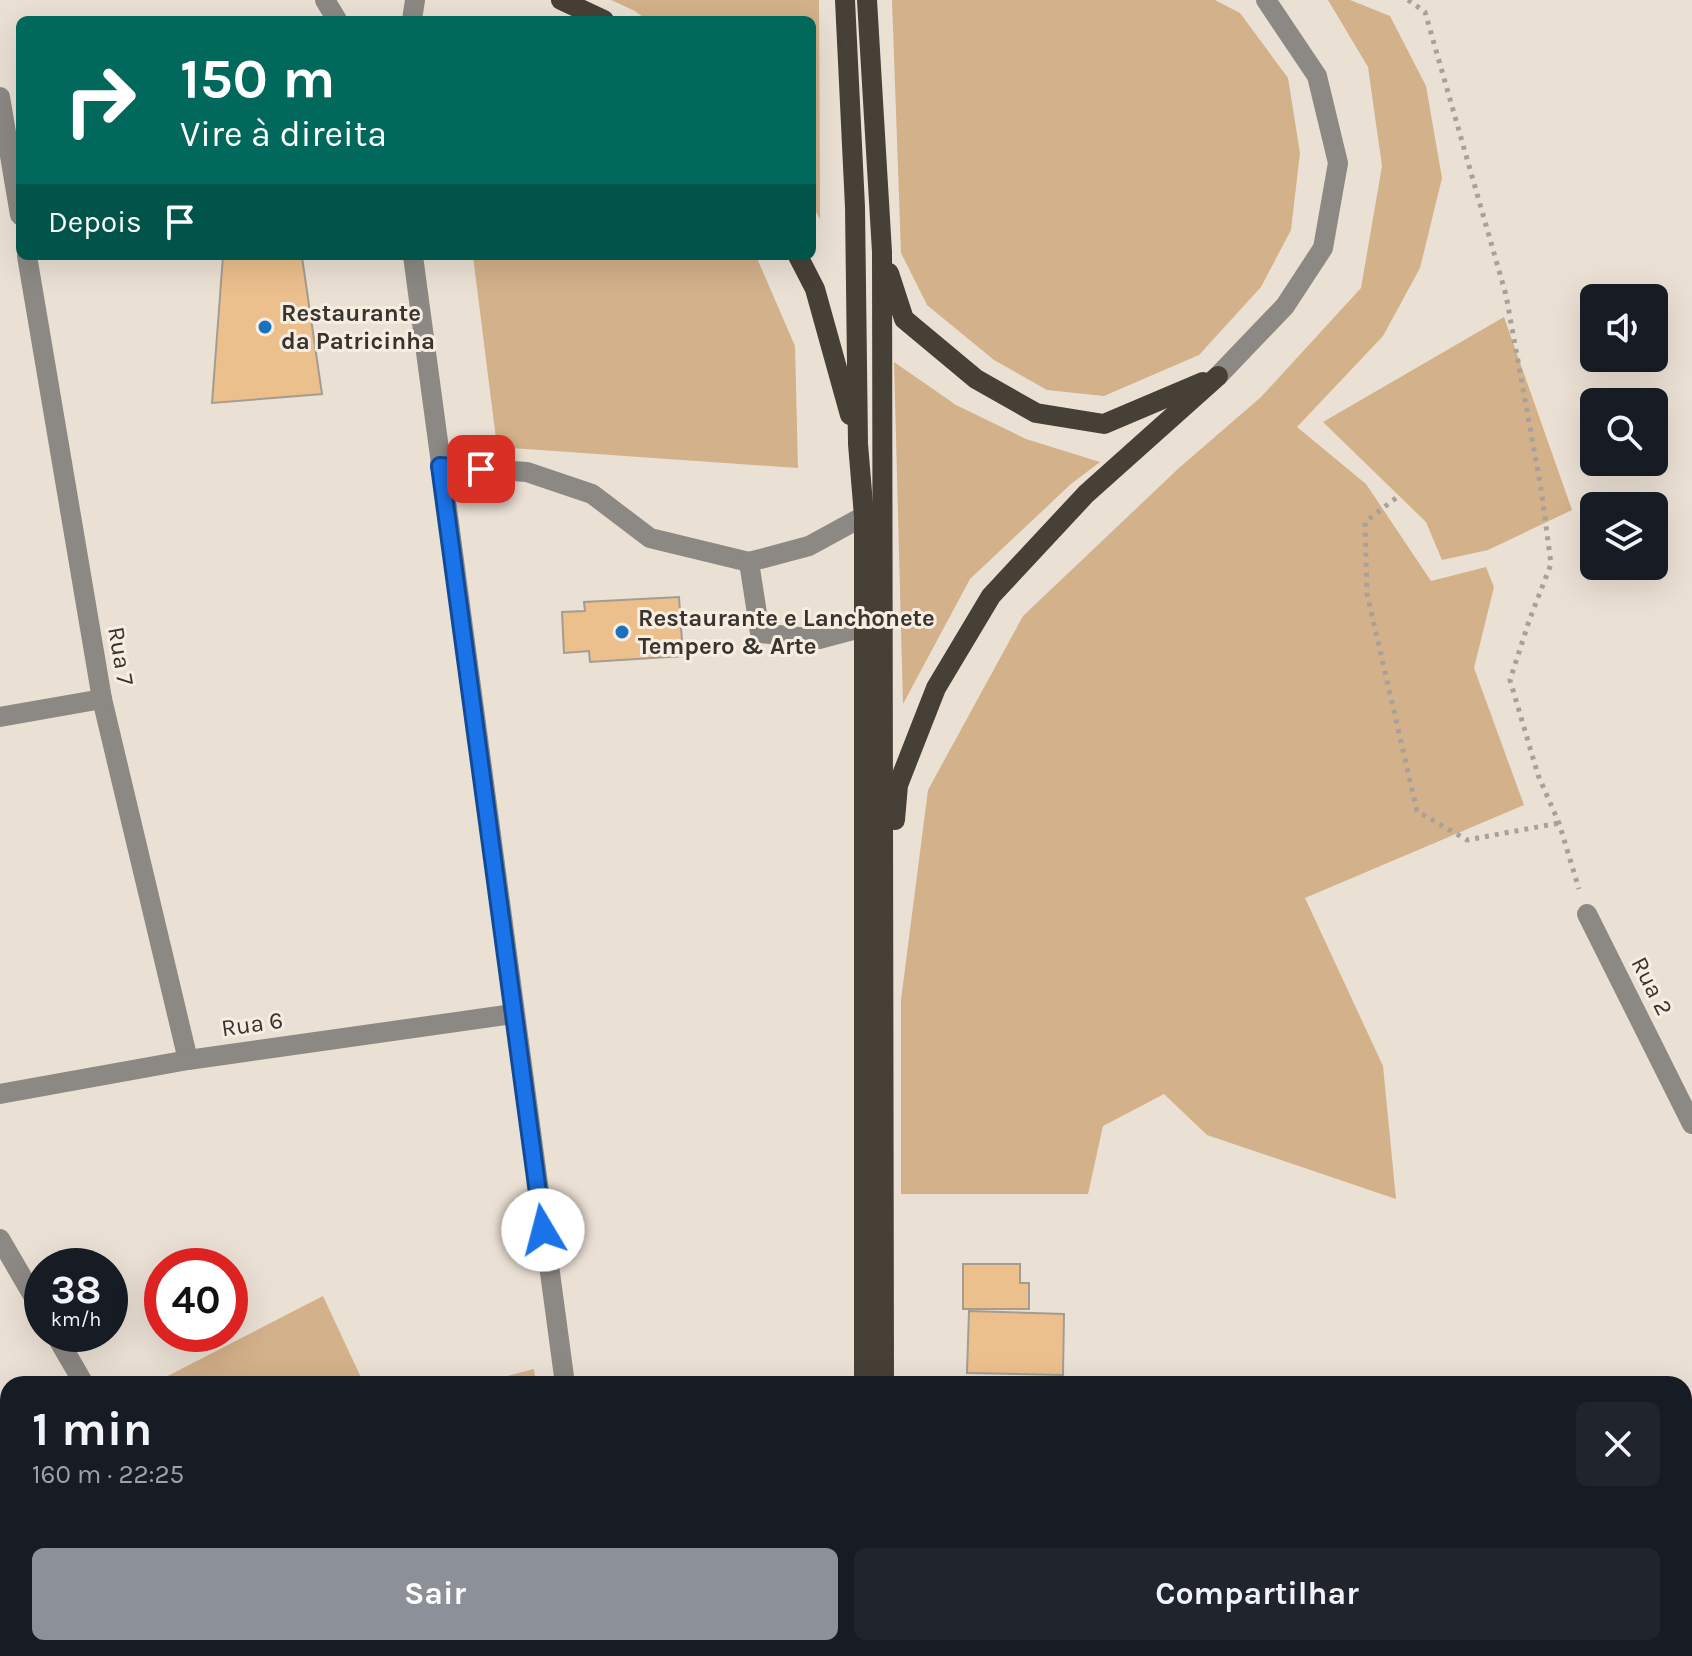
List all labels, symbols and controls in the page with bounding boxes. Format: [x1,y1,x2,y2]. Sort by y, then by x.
text: 150 m [180,46,335,111]
icon: right [48,48,152,152]
text: Vire à direita [180,113,387,155]
icon: arrive [158,200,202,244]
text: Depois [48,204,142,240]
map controls [1580,284,1668,580]
button: sound [1580,284,1668,372]
place label: Restaurante da Patricinha [281,299,435,355]
marker: Restaurante da Patricinha [256,318,274,336]
button: search [1580,388,1668,476]
pin [447,435,515,503]
icon: arrive [459,447,503,491]
button: layers [1580,492,1668,580]
place label: Restaurante e Lanchonete Tempero & Arte [638,604,935,660]
marker: Restaurante e Lanchonete Tempero & Arte [613,623,631,641]
street label: Rua 7 [102,624,140,688]
street label: Rua 2 [1625,952,1679,1020]
street label: Rua 6 [219,1006,285,1042]
position arrow [501,1188,585,1272]
speed limit sign: 40 [144,1248,248,1352]
text: 38 [51,1266,101,1313]
text: km/h [51,1308,101,1331]
text: 1 min [32,1401,152,1457]
button: close [1576,1402,1660,1486]
text: 160 m · 22:25 [32,1459,184,1490]
button: Sair [32,1548,838,1640]
button: Compartilhar [854,1548,1660,1640]

